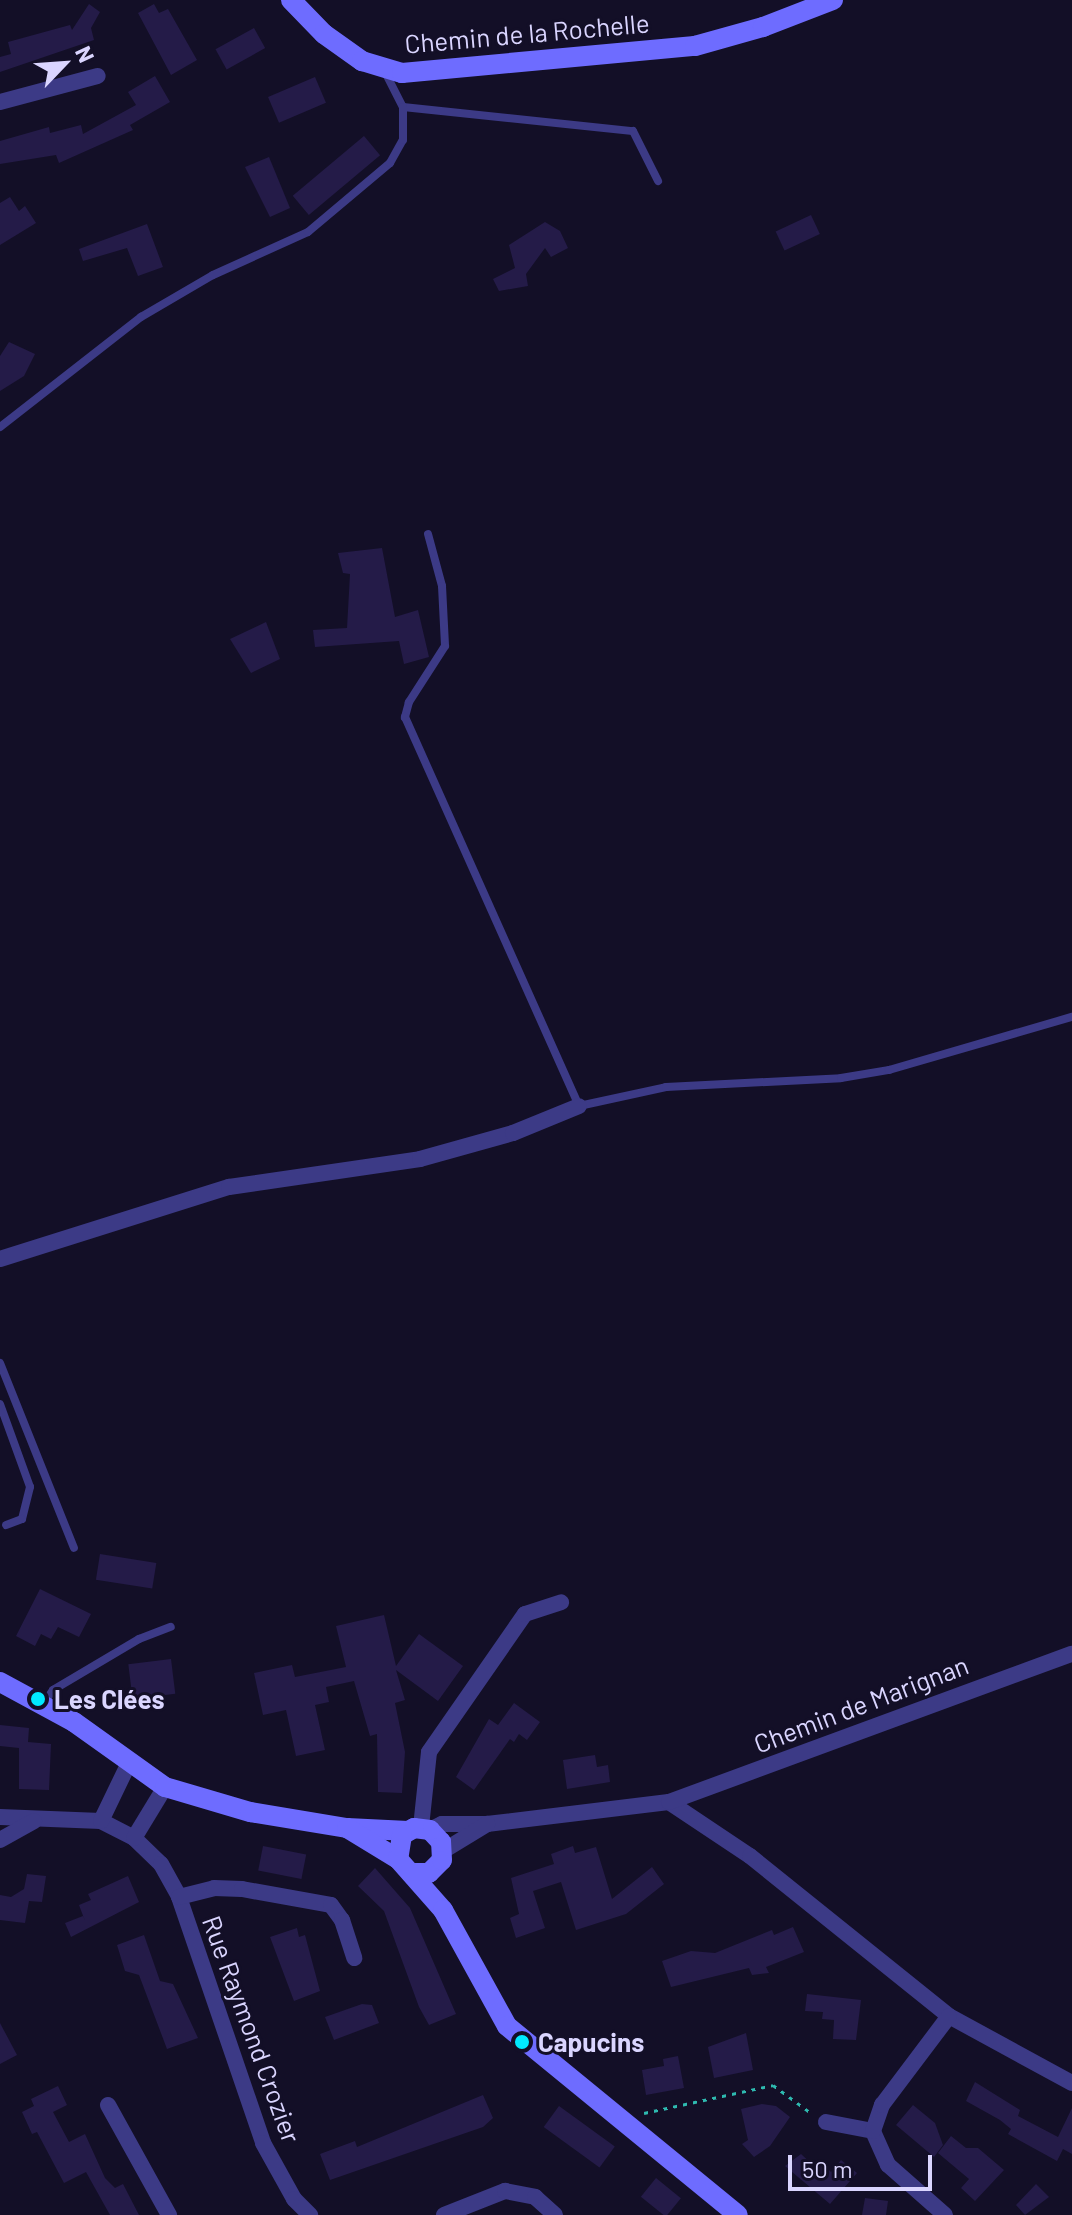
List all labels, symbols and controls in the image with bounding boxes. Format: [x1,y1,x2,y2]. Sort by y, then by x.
street label: Chemin de la Rochelle [403,7,651,59]
north arrow [24,24,104,104]
text: N [71,42,101,66]
street label: Chemin de Marignan [749,1649,973,1759]
place label: Les Clées [54,1683,164,1715]
marker: Les Clées [29,1690,47,1708]
street label: Rue Raymond Crozier [196,1911,308,2147]
place label: Capucins [538,2026,644,2058]
marker: Capucins [513,2033,531,2051]
scale bar [792,2139,936,2189]
text: 50 m [802,2154,853,2183]

